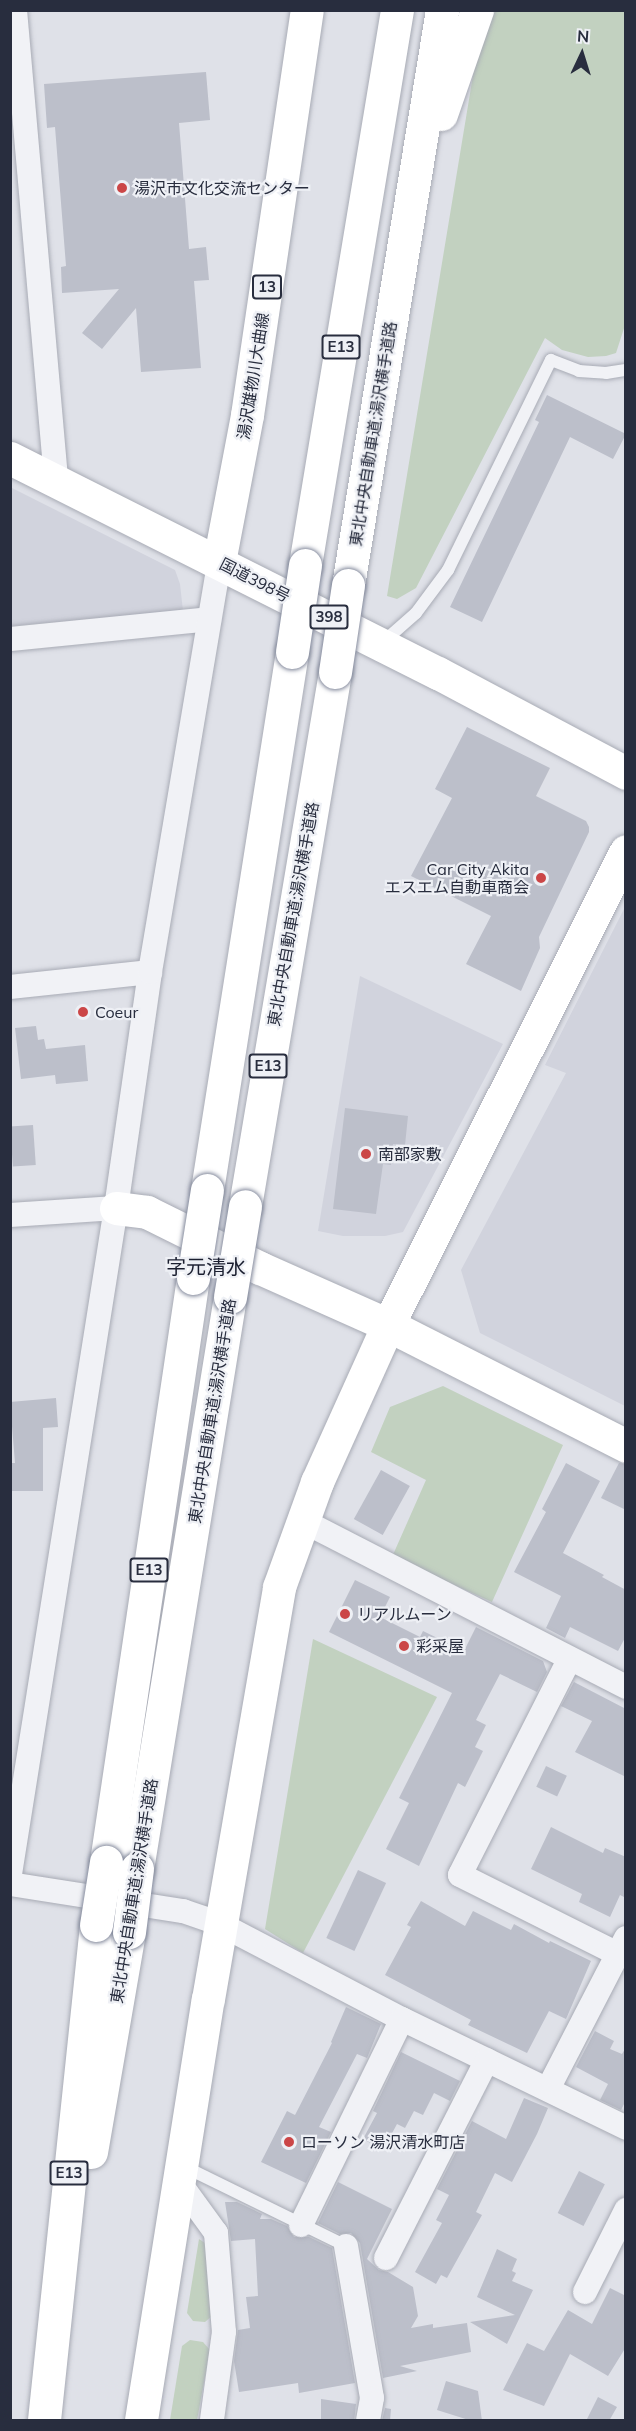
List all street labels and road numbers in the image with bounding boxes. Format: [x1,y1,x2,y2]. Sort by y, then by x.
road number: 13 [252,275,282,299]
street label: 湯沢雄物川大曲線 [234,311,272,441]
street label: 東北中央自動車道;湯沢横手道路 [346,320,400,548]
road number: E13 [322,335,360,359]
street label: 国道398号 [216,554,294,606]
road number: 398 [310,605,348,629]
street label: 東北中央自動車道;湯沢横手道路 [264,800,322,1028]
road number: E13 [248,1054,288,1078]
street label: 東北中央自動車道;湯沢横手道路 [185,1297,239,1525]
road number: E13 [130,1558,168,1582]
street label: 東北中央自動車道;湯沢横手道路 [107,1777,161,2005]
road number: E13 [50,2161,88,2185]

